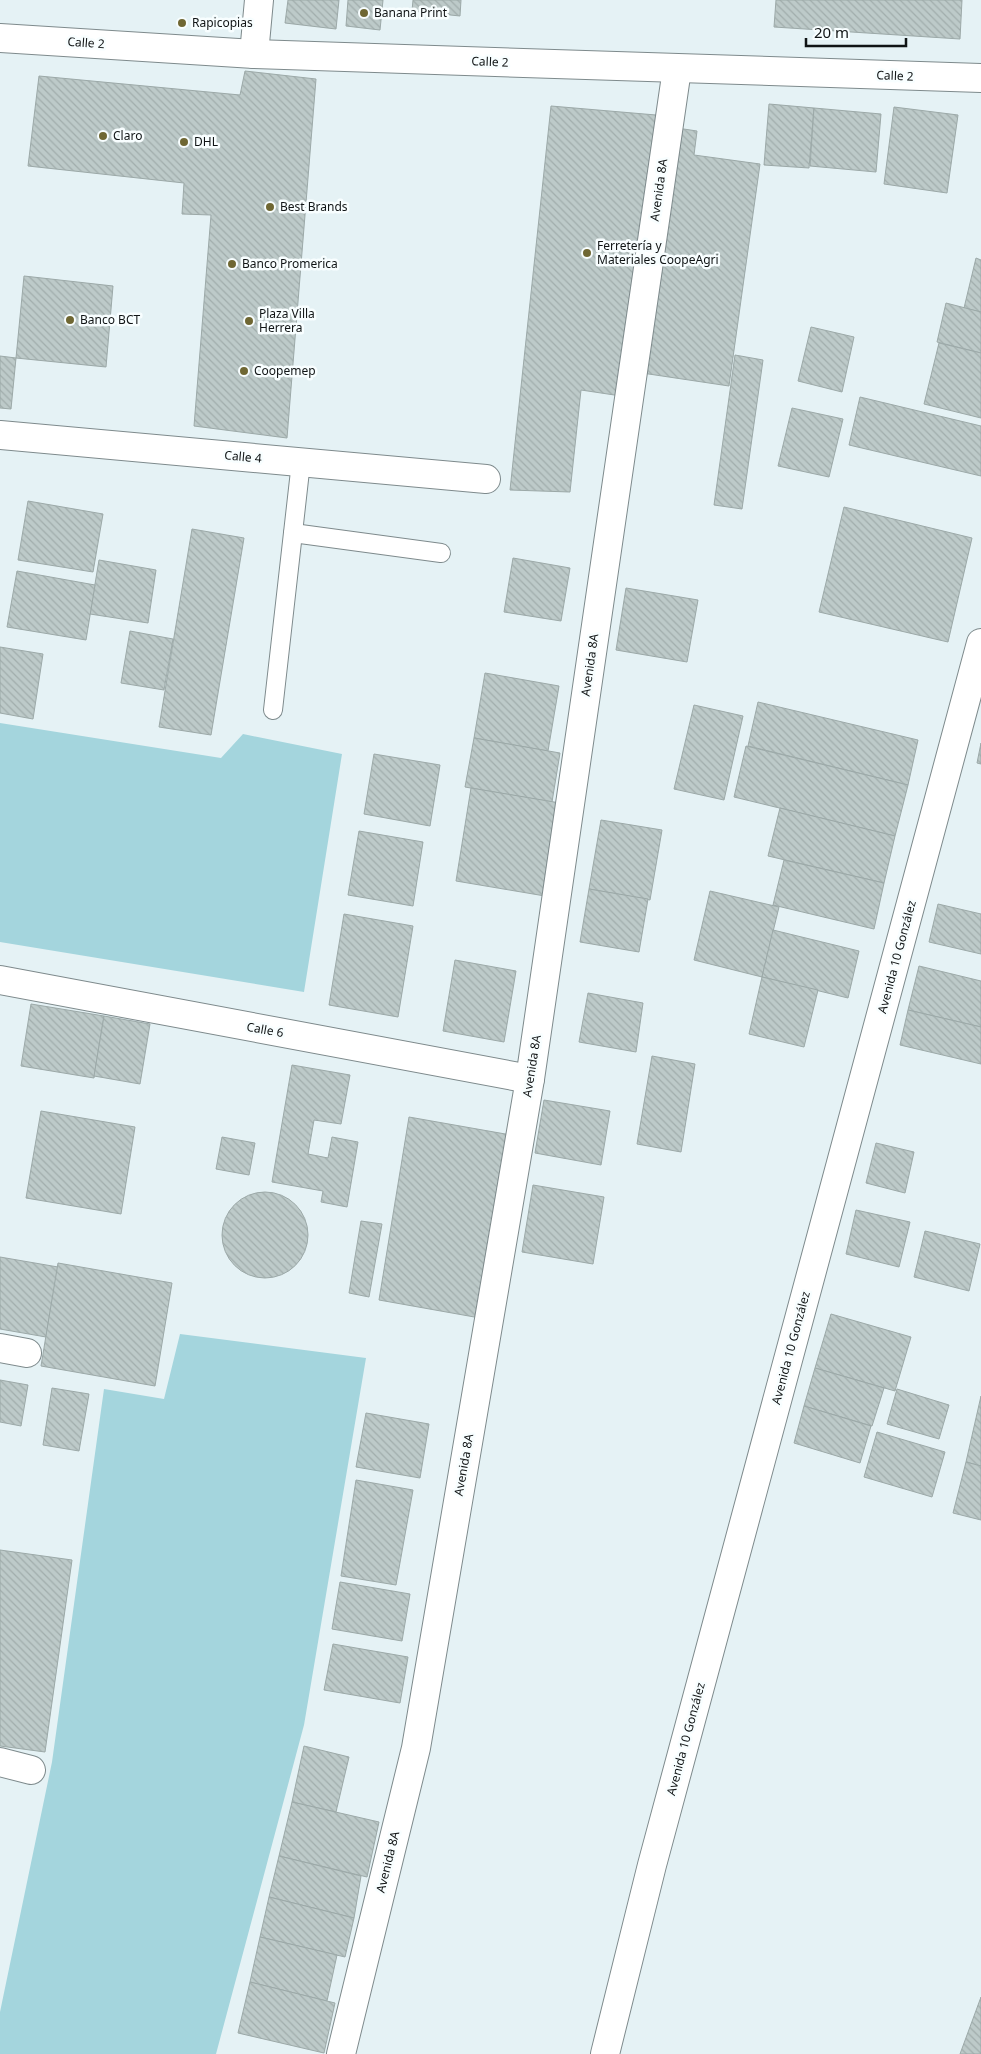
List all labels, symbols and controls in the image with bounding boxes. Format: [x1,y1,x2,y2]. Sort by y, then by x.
place label: Banana Print [374,4,448,21]
marker: Banana Print [358,7,370,19]
place label: Rapicopias [192,14,253,31]
scale bar [806,15,906,47]
marker: Rapicopias [176,17,188,29]
text: 20 m [814,22,849,42]
street label: Calle 2 [67,33,105,52]
street label: Calle 2 [471,52,509,71]
street label: Calle 2 [876,66,914,85]
place label: Claro [113,127,142,144]
marker: Claro [97,130,109,142]
place label: DHL [194,133,218,150]
marker: DHL [178,136,190,148]
street label: Avenida 8A [646,157,671,222]
place label: Best Brands [280,198,348,215]
marker: Best Brands [264,201,276,213]
place label: Ferretería y Materiales CoopeAgri [597,237,719,268]
marker: Ferretería y Materiales CoopeAgri [581,247,593,259]
place label: Banco Promerica [242,255,338,272]
marker: Banco Promerica [226,258,238,270]
place label: Plaza Villa Herrera [259,305,315,336]
place label: Banco BCT [80,311,140,328]
marker: Banco BCT [64,314,76,326]
marker: Plaza Villa Herrera [243,315,255,327]
place label: Coopemep [254,362,316,379]
marker: Coopemep [238,365,250,377]
street label: Calle 4 [224,446,262,467]
street label: Avenida 8A [577,632,602,697]
street label: Avenida 10 González [873,898,920,1015]
street label: Calle 6 [245,1018,285,1041]
street label: Avenida 8A [518,1033,545,1098]
street label: Avenida 10 González [767,1289,814,1406]
street label: Avenida 8A [450,1432,477,1497]
street label: Avenida 10 González [662,1680,709,1797]
street label: Avenida 8A [372,1829,403,1894]

